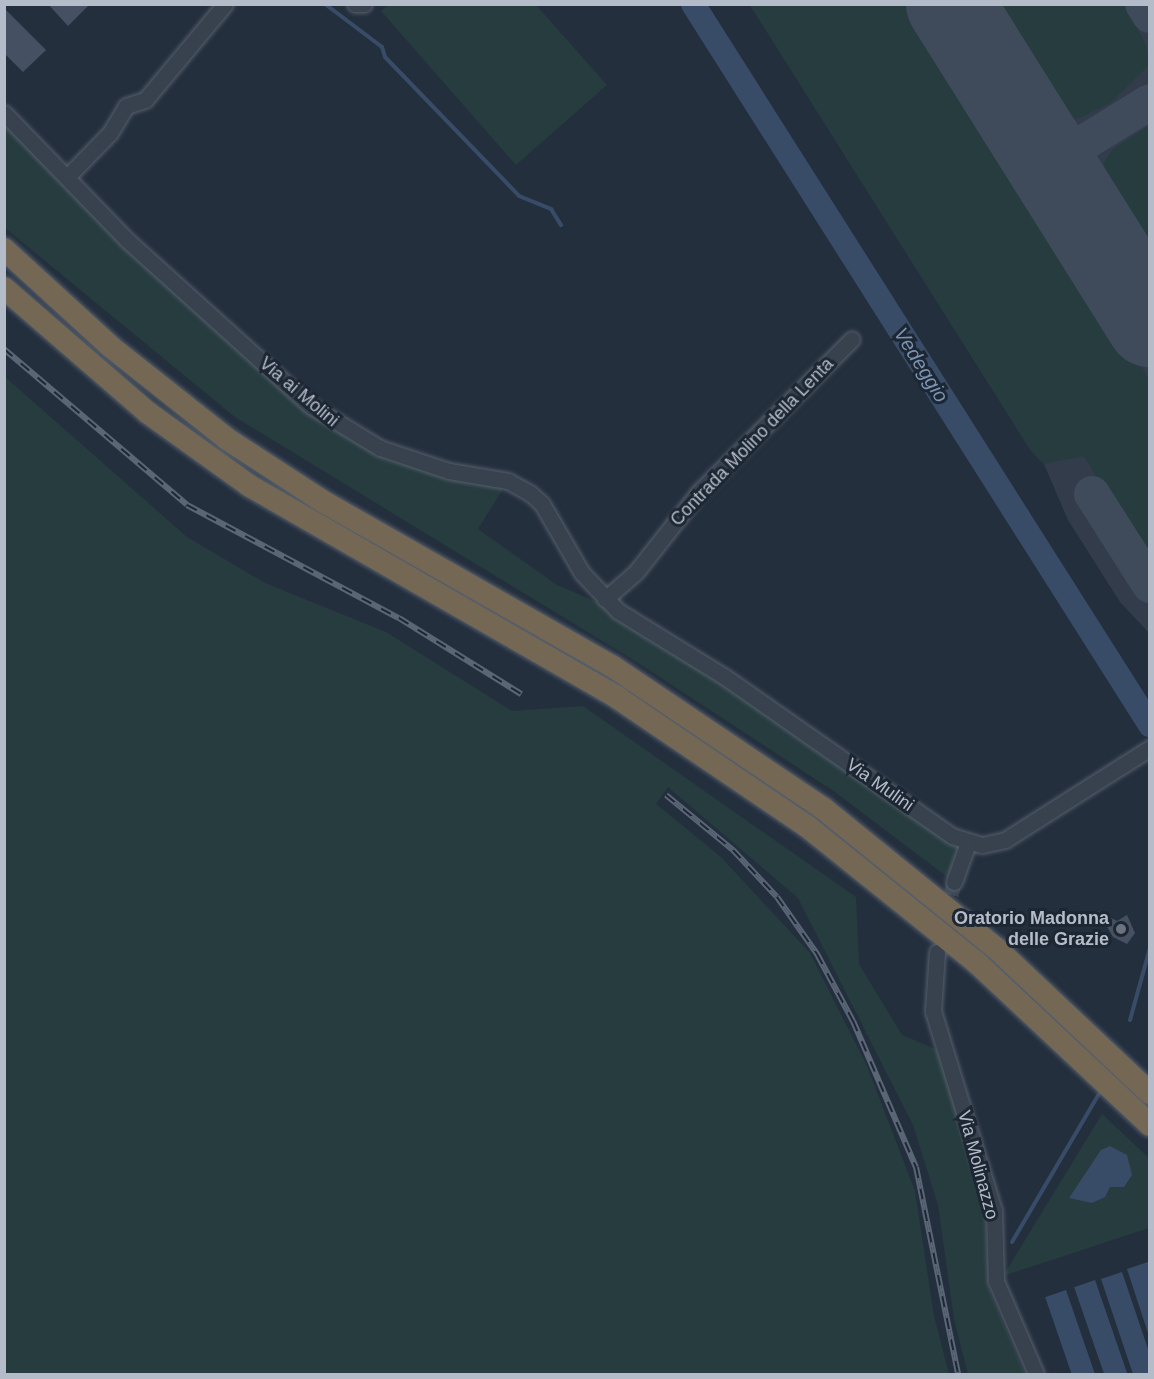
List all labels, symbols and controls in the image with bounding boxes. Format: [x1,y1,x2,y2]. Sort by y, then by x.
water label: Vedeggio [889,323,953,407]
street label: Via ai Molini [255,353,343,431]
street label: Contrada Molino della Lenta [666,354,838,530]
street label: Via Mulini [842,754,918,816]
place label: Oratorio Madonna delle Grazie [954,908,1109,950]
marker: Oratorio Madonna delle Grazie [1114,922,1128,936]
street label: Via Molinazzo [953,1108,1003,1222]

